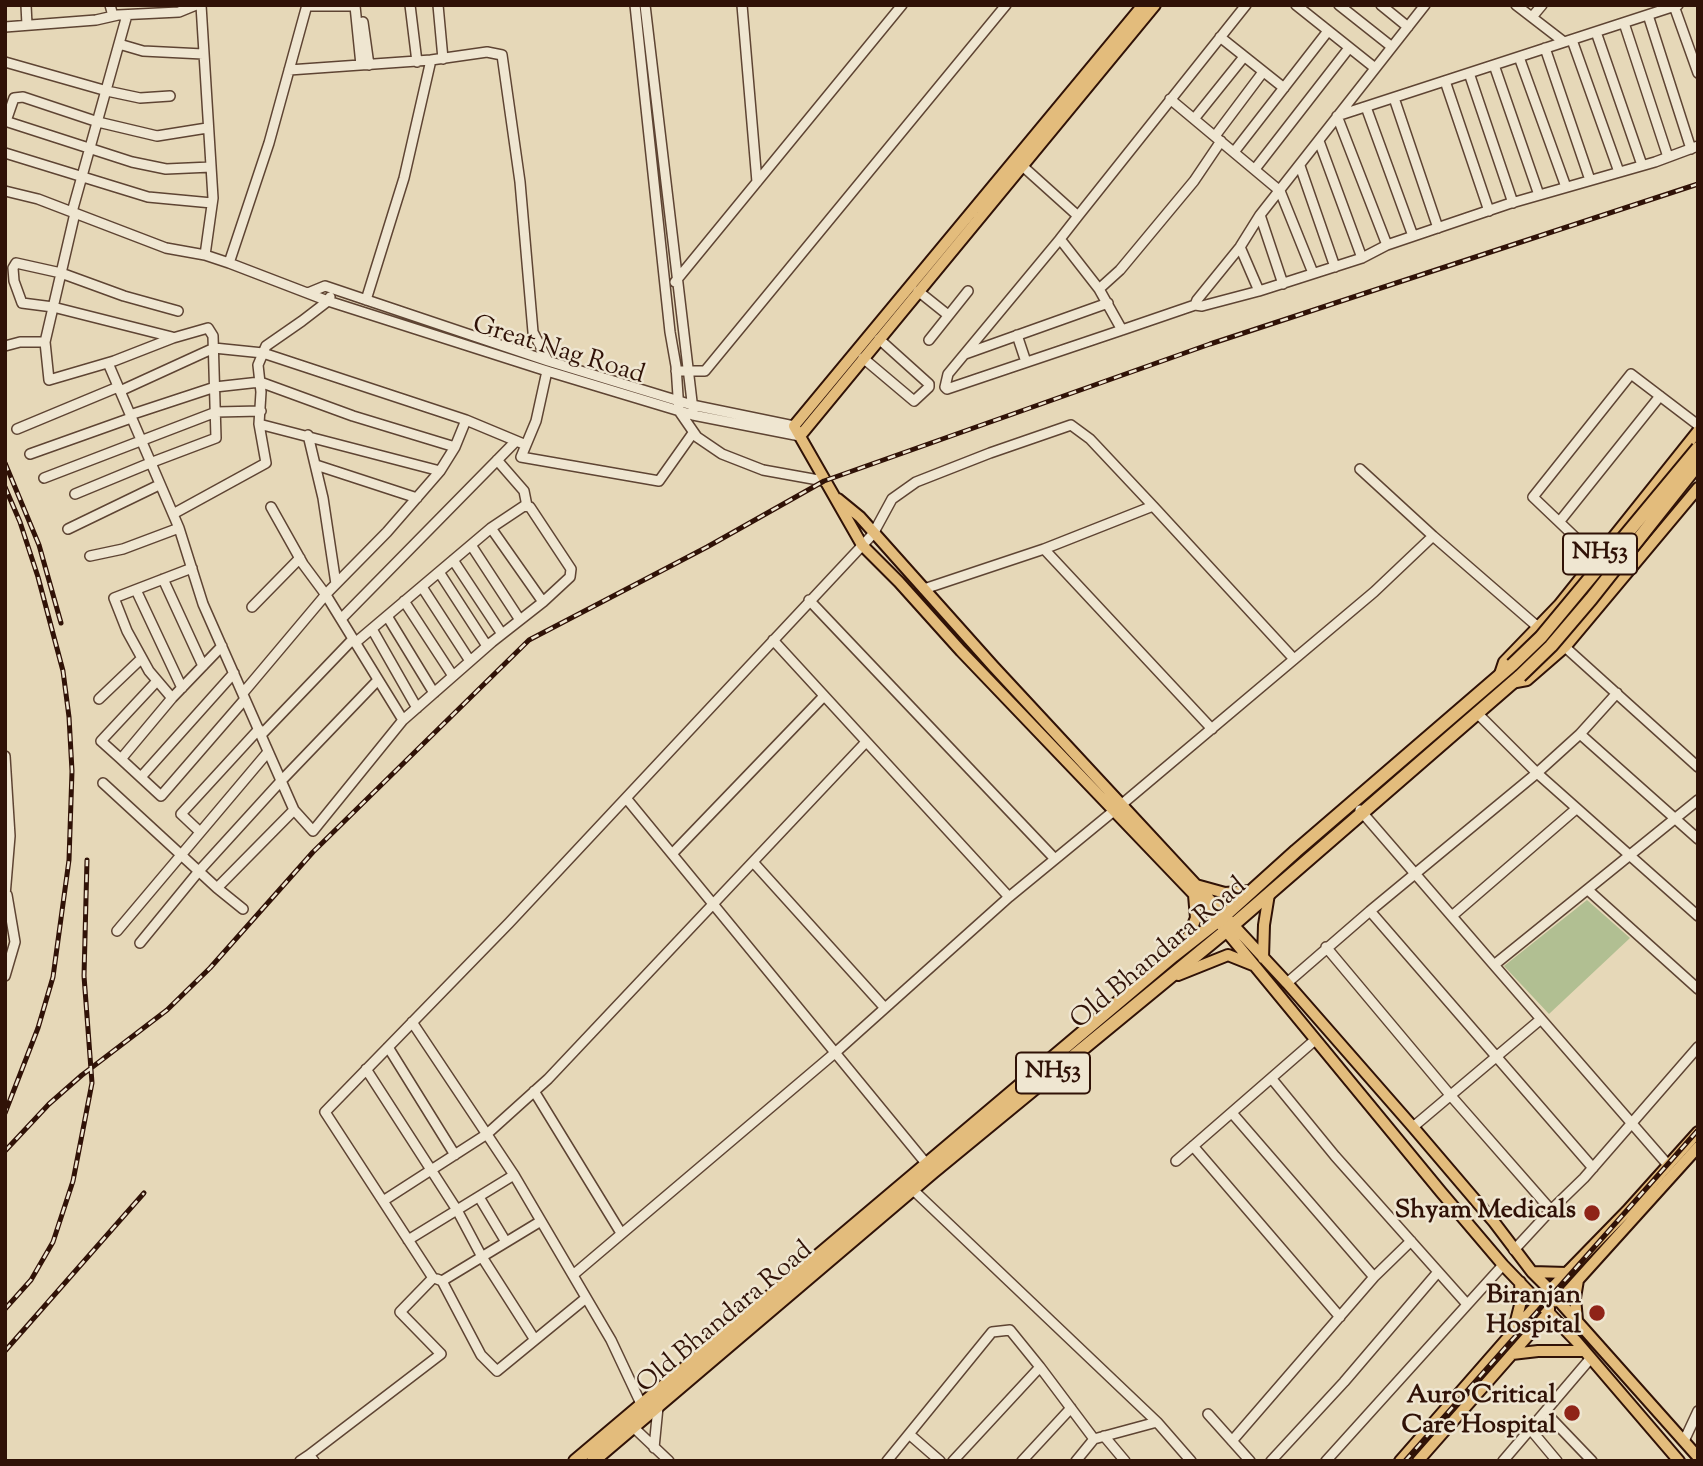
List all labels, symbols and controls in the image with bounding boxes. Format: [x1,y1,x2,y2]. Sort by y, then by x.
street label: Great Nag Road [468,311,648,393]
road number: NH53 [1563,534,1637,574]
street label: Old Bhandara Road [1066,872,1254,1038]
road number: NH53 [1016,1052,1090,1093]
place label: Shyam Medicals [1395,1197,1576,1229]
marker: Shyam Medicals [1582,1203,1602,1223]
street label: Old Bhandara Road [632,1236,820,1402]
place label: Biranjan Hospital [1486,1282,1581,1344]
marker: Biranjan Hospital [1587,1303,1607,1323]
place label: Auro Critical Care Hospital [1402,1382,1556,1444]
marker: Auro Critical Care Hospital [1562,1403,1582,1423]

